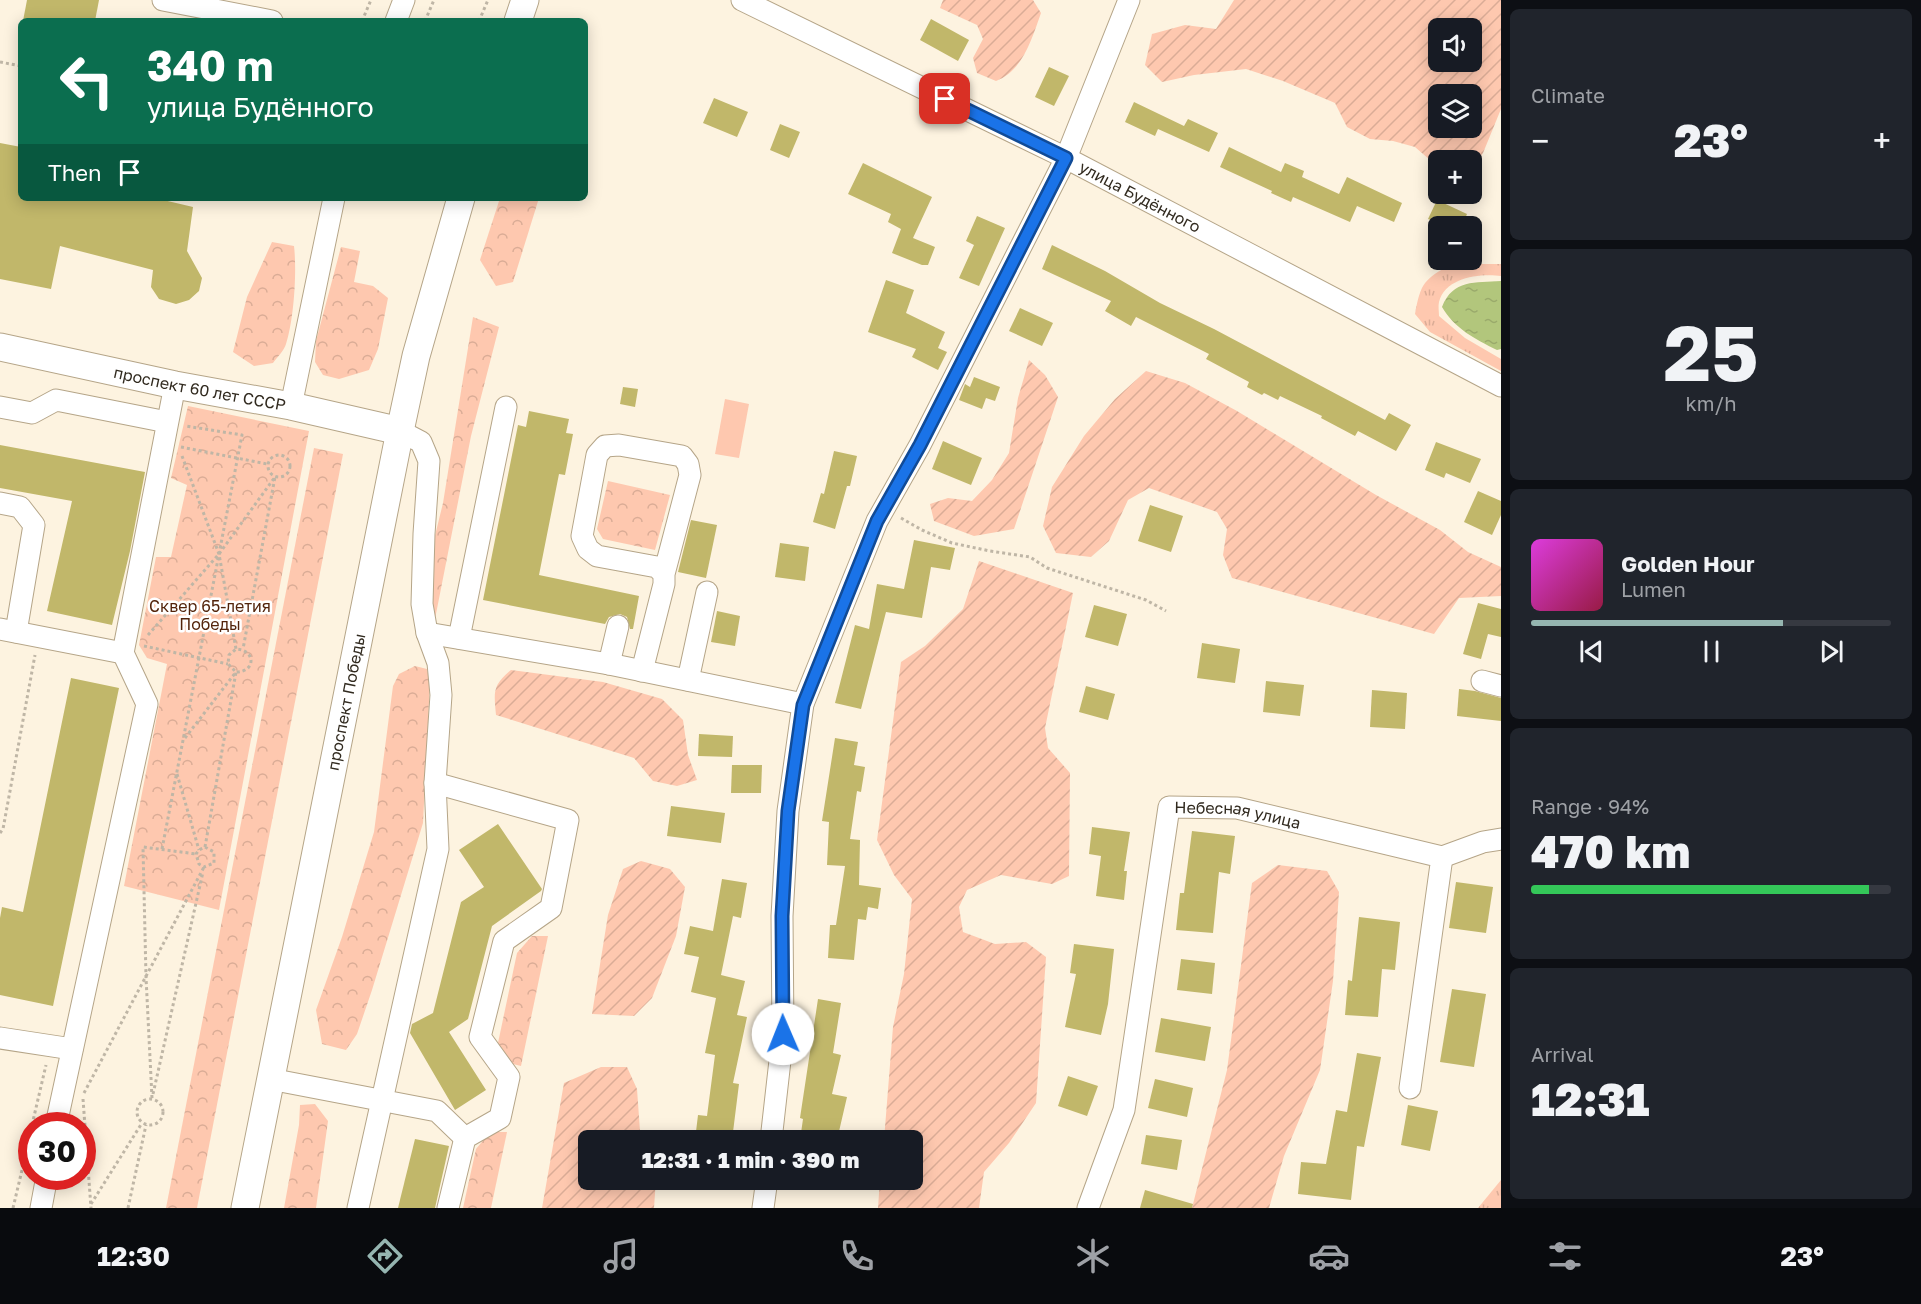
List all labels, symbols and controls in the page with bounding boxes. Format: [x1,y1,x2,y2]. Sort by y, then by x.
map controls [1428,18,1482,270]
button: sound [1428,18,1482,72]
text: 340 m [147,40,273,90]
icon: left [48,42,126,120]
pin [919,73,970,124]
icon: arrive [928,82,961,115]
text: Climate [1531,83,1605,107]
button: layers [1428,84,1482,138]
text: улица Будённого [147,91,374,123]
text: 23° [1674,113,1748,167]
text: − [1531,121,1549,160]
text: + [1873,121,1891,160]
button: + [1428,150,1482,204]
icon: arrive [113,156,146,189]
street label: улица Будённого [1076,157,1204,237]
text: Then [48,159,101,186]
button: − [1428,216,1482,270]
text: 25 [1663,305,1759,398]
street label: проспект 60 лет СССР [112,362,287,415]
text: km/h [1686,391,1736,415]
text: Golden Hour [1621,550,1755,577]
text: Lumen [1621,577,1686,601]
park label: Сквер 65-летия Победы [149,596,271,634]
street label: проспект Победы [323,632,369,772]
icon: previous [1575,635,1608,668]
icon: pause [1695,635,1728,668]
icon: next [1815,635,1848,668]
text: Range · 94% [1531,794,1649,818]
street label: Небесная улица [1174,797,1303,833]
text: 470 km [1531,824,1690,878]
position arrow [751,1002,815,1066]
text: Arrival [1531,1042,1594,1066]
text: 12:31 [1531,1072,1650,1126]
speed limit sign: 30 [18,1112,96,1190]
text: 12:31 · 1 min · 390 m [642,1146,859,1173]
icon: directions [364,1235,406,1277]
icon: music [600,1235,642,1277]
icon: phone [836,1235,878,1277]
icon: climate [1072,1235,1114,1277]
icon: car [1308,1235,1350,1277]
icon: filters [1544,1235,1586,1277]
text: 12:30 [97,1240,170,1272]
text: 23° [1780,1240,1824,1272]

